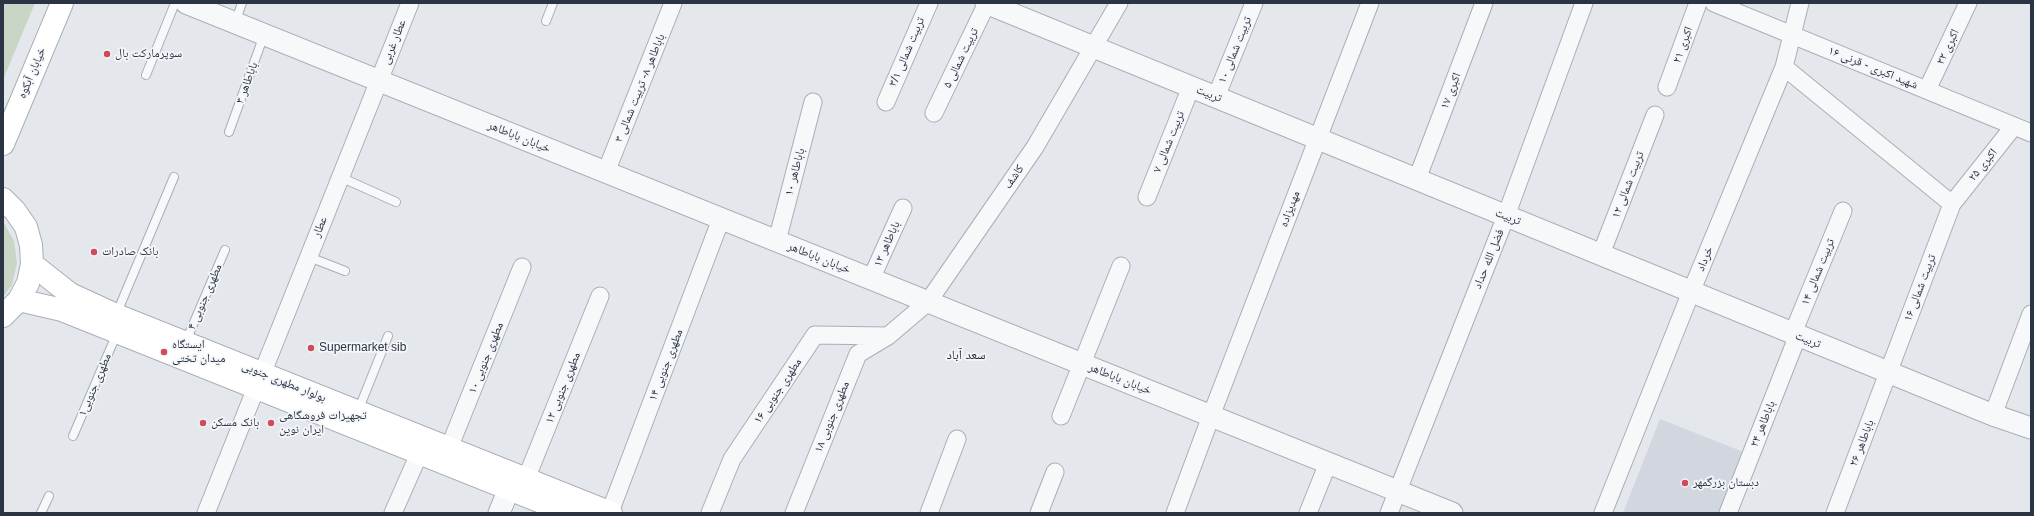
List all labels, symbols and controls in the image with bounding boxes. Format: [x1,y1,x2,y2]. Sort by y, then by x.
street label: تربیت شمالی ۳/۱ [886,15,928,89]
street label: تربیت شمالی ۱۰ [1215,15,1255,85]
street label: عطار غربی [379,17,409,67]
street label: اکبری ۲۱ [1670,25,1696,65]
street label: تربیت شمالی ۵ [940,26,982,90]
street label: اکبری ۲۲ [1934,27,1962,67]
street label: باباطاهر ۸- تربیت شمالی ۳ [612,32,668,144]
street label: شهید اکبری - قرنی ۱۶ [1826,43,1920,93]
street label: خیابان آبکوه [15,45,49,101]
place label: سوپرمارکت بال [115,47,182,61]
marker: سوپرمارکت بال [102,49,112,59]
street label: باباطاهر ۳ [233,60,261,106]
street label: اکبری ۱۷ [1438,71,1464,111]
street label: تربیت [1194,82,1224,106]
street label: تربیت شمالی ۷ [1150,109,1188,175]
street label: خیابان باباطاهر [486,118,552,156]
street label: اکبری ۲۵ [1966,146,2000,184]
street label: باباطاهر ۱۰ [782,147,808,197]
street label: تربیت شمالی ۱۲ [1609,150,1647,220]
street label: کاشف [1001,162,1027,192]
street label: مهدیزاده [1277,189,1303,229]
street label: تربیت [1493,205,1523,229]
street label: عطار [309,214,331,240]
street label: باباطاهر ۱۲ [871,219,903,269]
street label: فضل الله حداد [1471,227,1507,291]
street label: تربیت شمالی ۱۴ [1798,237,1838,307]
street label: خیابان باباطاهر [786,239,852,277]
place label: بانک صادرات [102,245,158,259]
street label: خرداد [1694,245,1716,273]
marker: بانک صادرات [89,247,99,257]
street label: تربیت شمالی ۱۶ [1901,253,1939,323]
street label: مطهری جنوبی ۴ [185,262,225,332]
street label: مطهری جنوبی ۱۰ [465,320,507,396]
street label: مطهری جنوبی ۱۴ [646,327,686,403]
street label: تربیت [1793,328,1823,352]
place label: ایستگاه میدان تختی [172,338,225,366]
place label: Supermarket sib [319,341,406,355]
marker: Supermarket sib [306,343,316,353]
marker: ایستگاه میدان تختی [159,347,169,357]
district label: سعد آباد [946,347,986,363]
street label: مطهری جنوبی ۱۲ [542,350,584,426]
street label: مطهری جنوبی۱ [75,351,115,419]
street label: مطهری جنوبی ۱۶ [751,356,805,426]
street label: بولوار مطهری جنوبی [240,359,328,405]
street label: خیابان باباطاهر [1087,360,1153,398]
street label: مطهری جنوبی ۱۸ [811,379,853,455]
street label: باباطاهر ۲۴ [1747,399,1779,449]
place label: تجهیزات فروشگاهی ایران نوین [279,409,367,437]
place label: بانک مسکن [211,416,259,430]
marker: بانک مسکن [198,418,208,428]
marker: تجهیزات فروشگاهی ایران نوین [266,418,276,428]
street label: باباطاهر ۲۶ [1847,418,1877,468]
place label: دبستان بزرگمهر [1693,476,1759,490]
marker: دبستان بزرگمهر [1680,478,1690,488]

